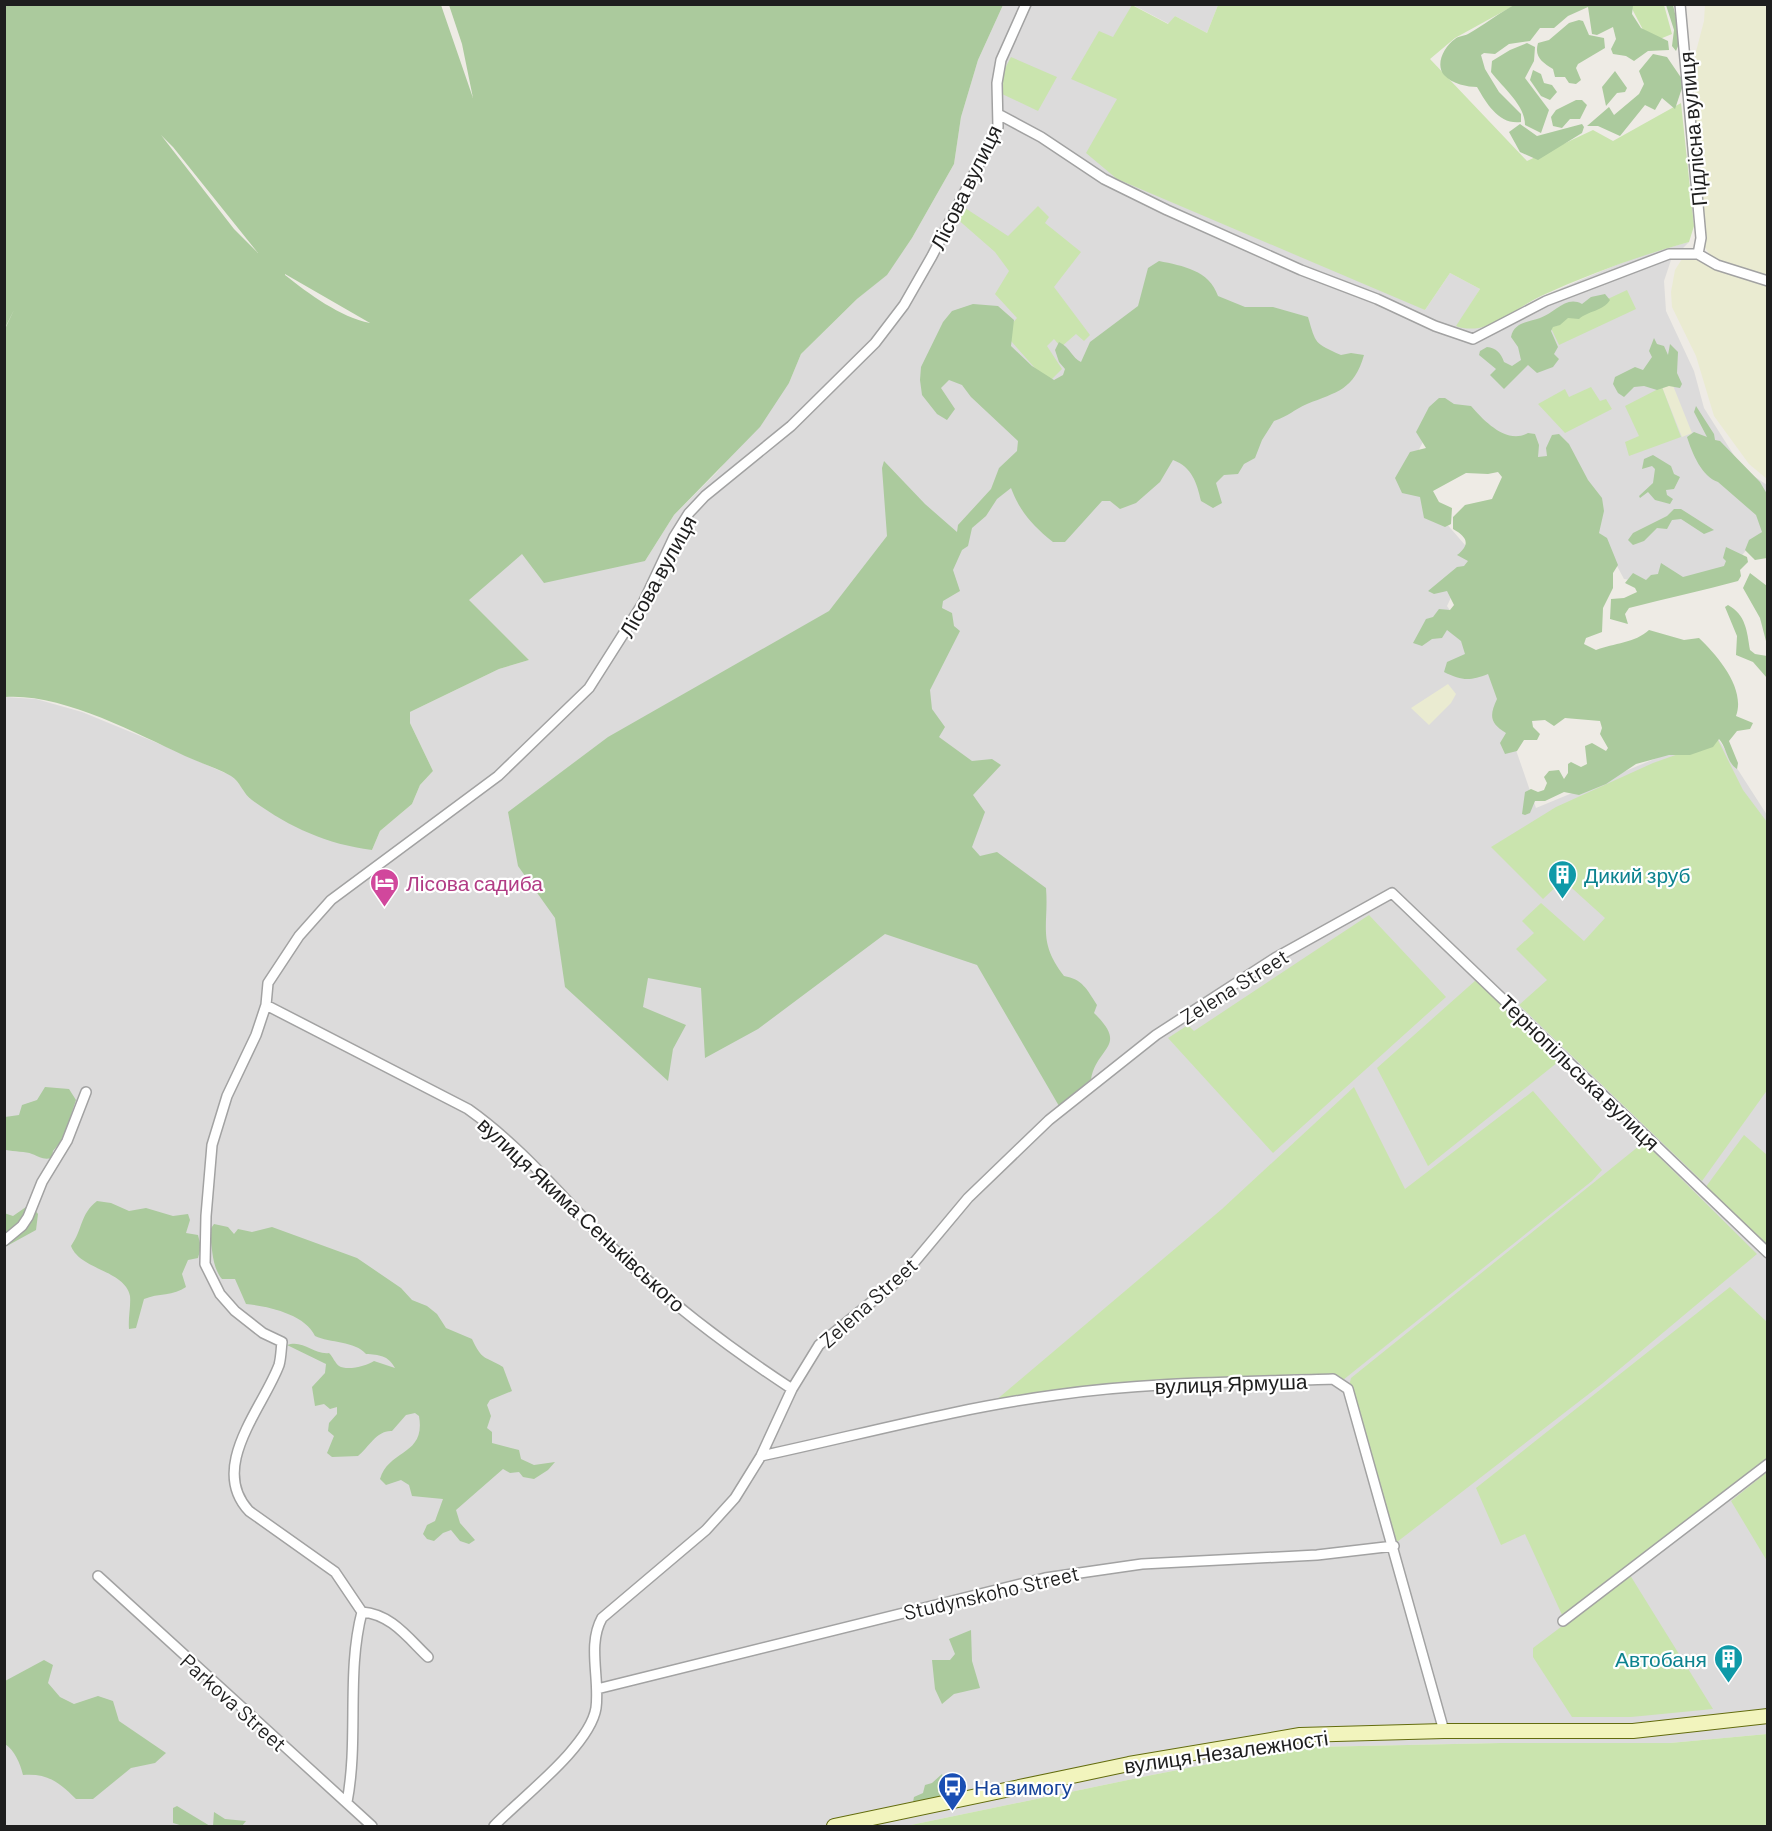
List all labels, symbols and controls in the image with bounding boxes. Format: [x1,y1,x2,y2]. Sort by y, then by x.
street label: Підлісна вулиця [1673,51,1711,207]
street label: Лісова вулиця [924,121,1006,253]
street label: Лісова вулиця [613,511,701,641]
building icon: Дикий зруб [1547,858,1579,900]
place label: Дикий зруб [1584,862,1691,887]
hotel icon: Лісова садиба [369,866,401,908]
place label: Лісова садиба [406,870,543,895]
street label: Zelena Street [1176,943,1292,1029]
street label: Тернопільська вулиця [1495,989,1665,1155]
street label: вулиця Якима Сеньківського [473,1111,691,1317]
street label: Zelena Street [814,1252,922,1352]
street label: вулиця Ярмуша [1154,1368,1308,1398]
street label: Studynskoho Street [901,1560,1081,1624]
building icon: Автобаня [1712,1642,1744,1684]
place label: Автобаня [1615,1646,1707,1671]
street label: Parkova Street [176,1648,292,1756]
street label: вулиця Незалежності [1122,1724,1330,1778]
bus stop icon: На вимогу [937,1770,969,1812]
place label: На вимогу [974,1774,1073,1799]

